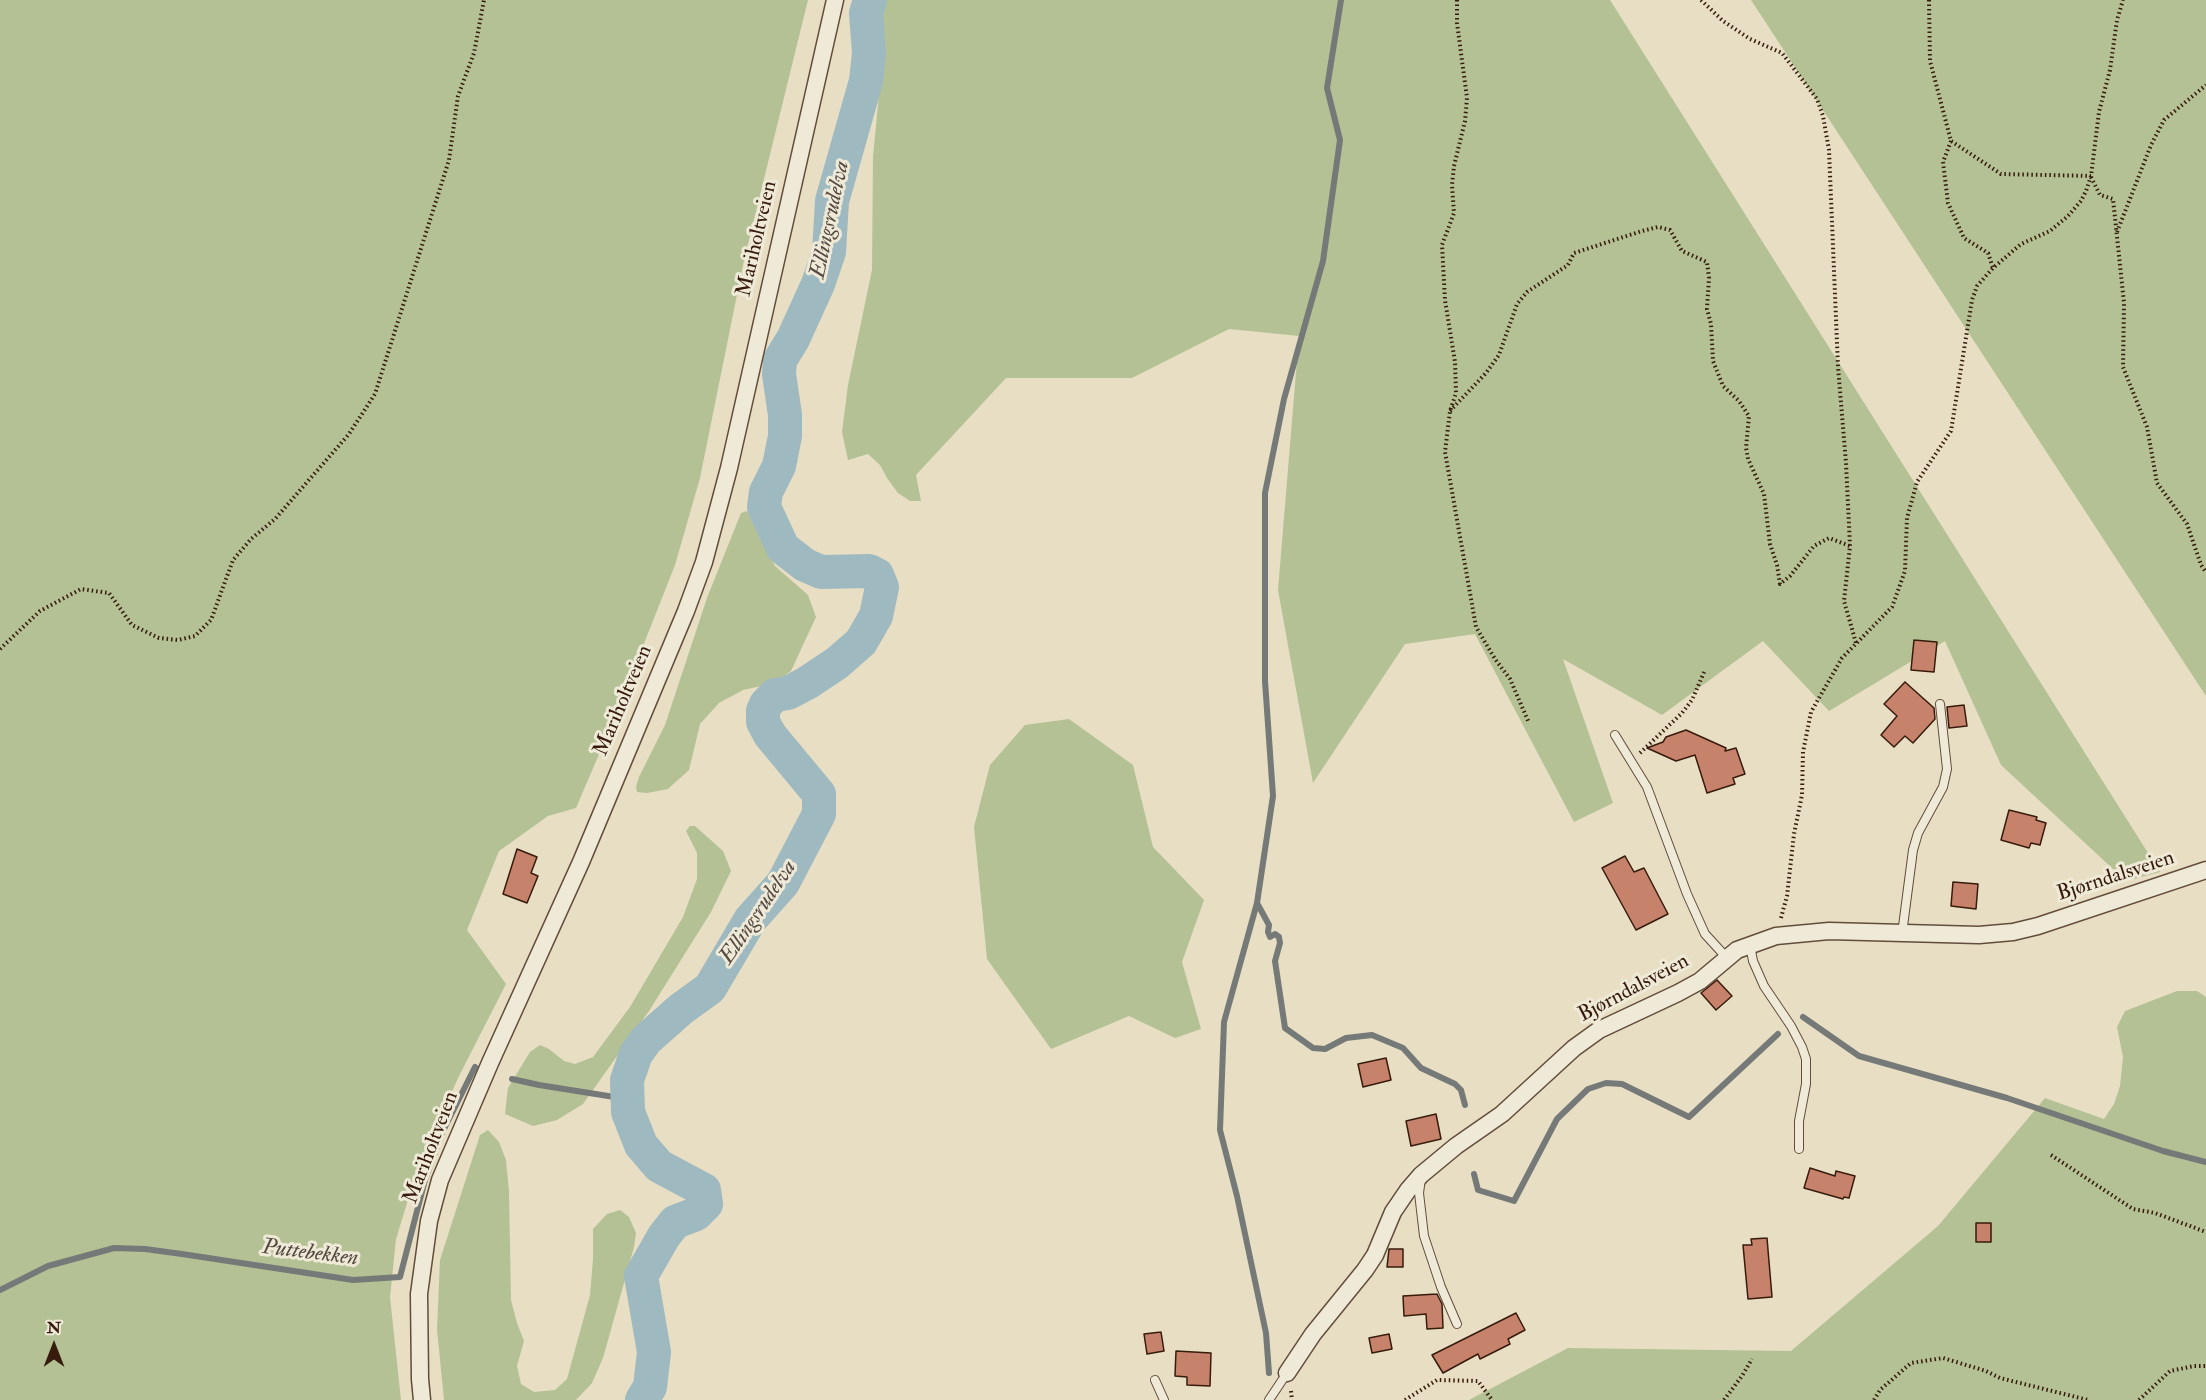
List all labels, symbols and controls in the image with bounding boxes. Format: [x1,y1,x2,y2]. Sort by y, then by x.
water label: Ellingsrudelva [806,159,856,281]
street label: Mariholtveien [732,179,784,299]
street label: Mariholtveien [589,642,659,760]
street label: Bjørndalsveien [2054,846,2178,908]
water label: Ellingsrudelva [715,856,803,970]
street label: Bjørndalsveien [1574,949,1694,1029]
street label: Mariholtveien [399,1088,465,1208]
water label: Puttebekken [260,1235,360,1273]
north arrow [24,1316,84,1376]
text: N [47,1318,61,1338]

